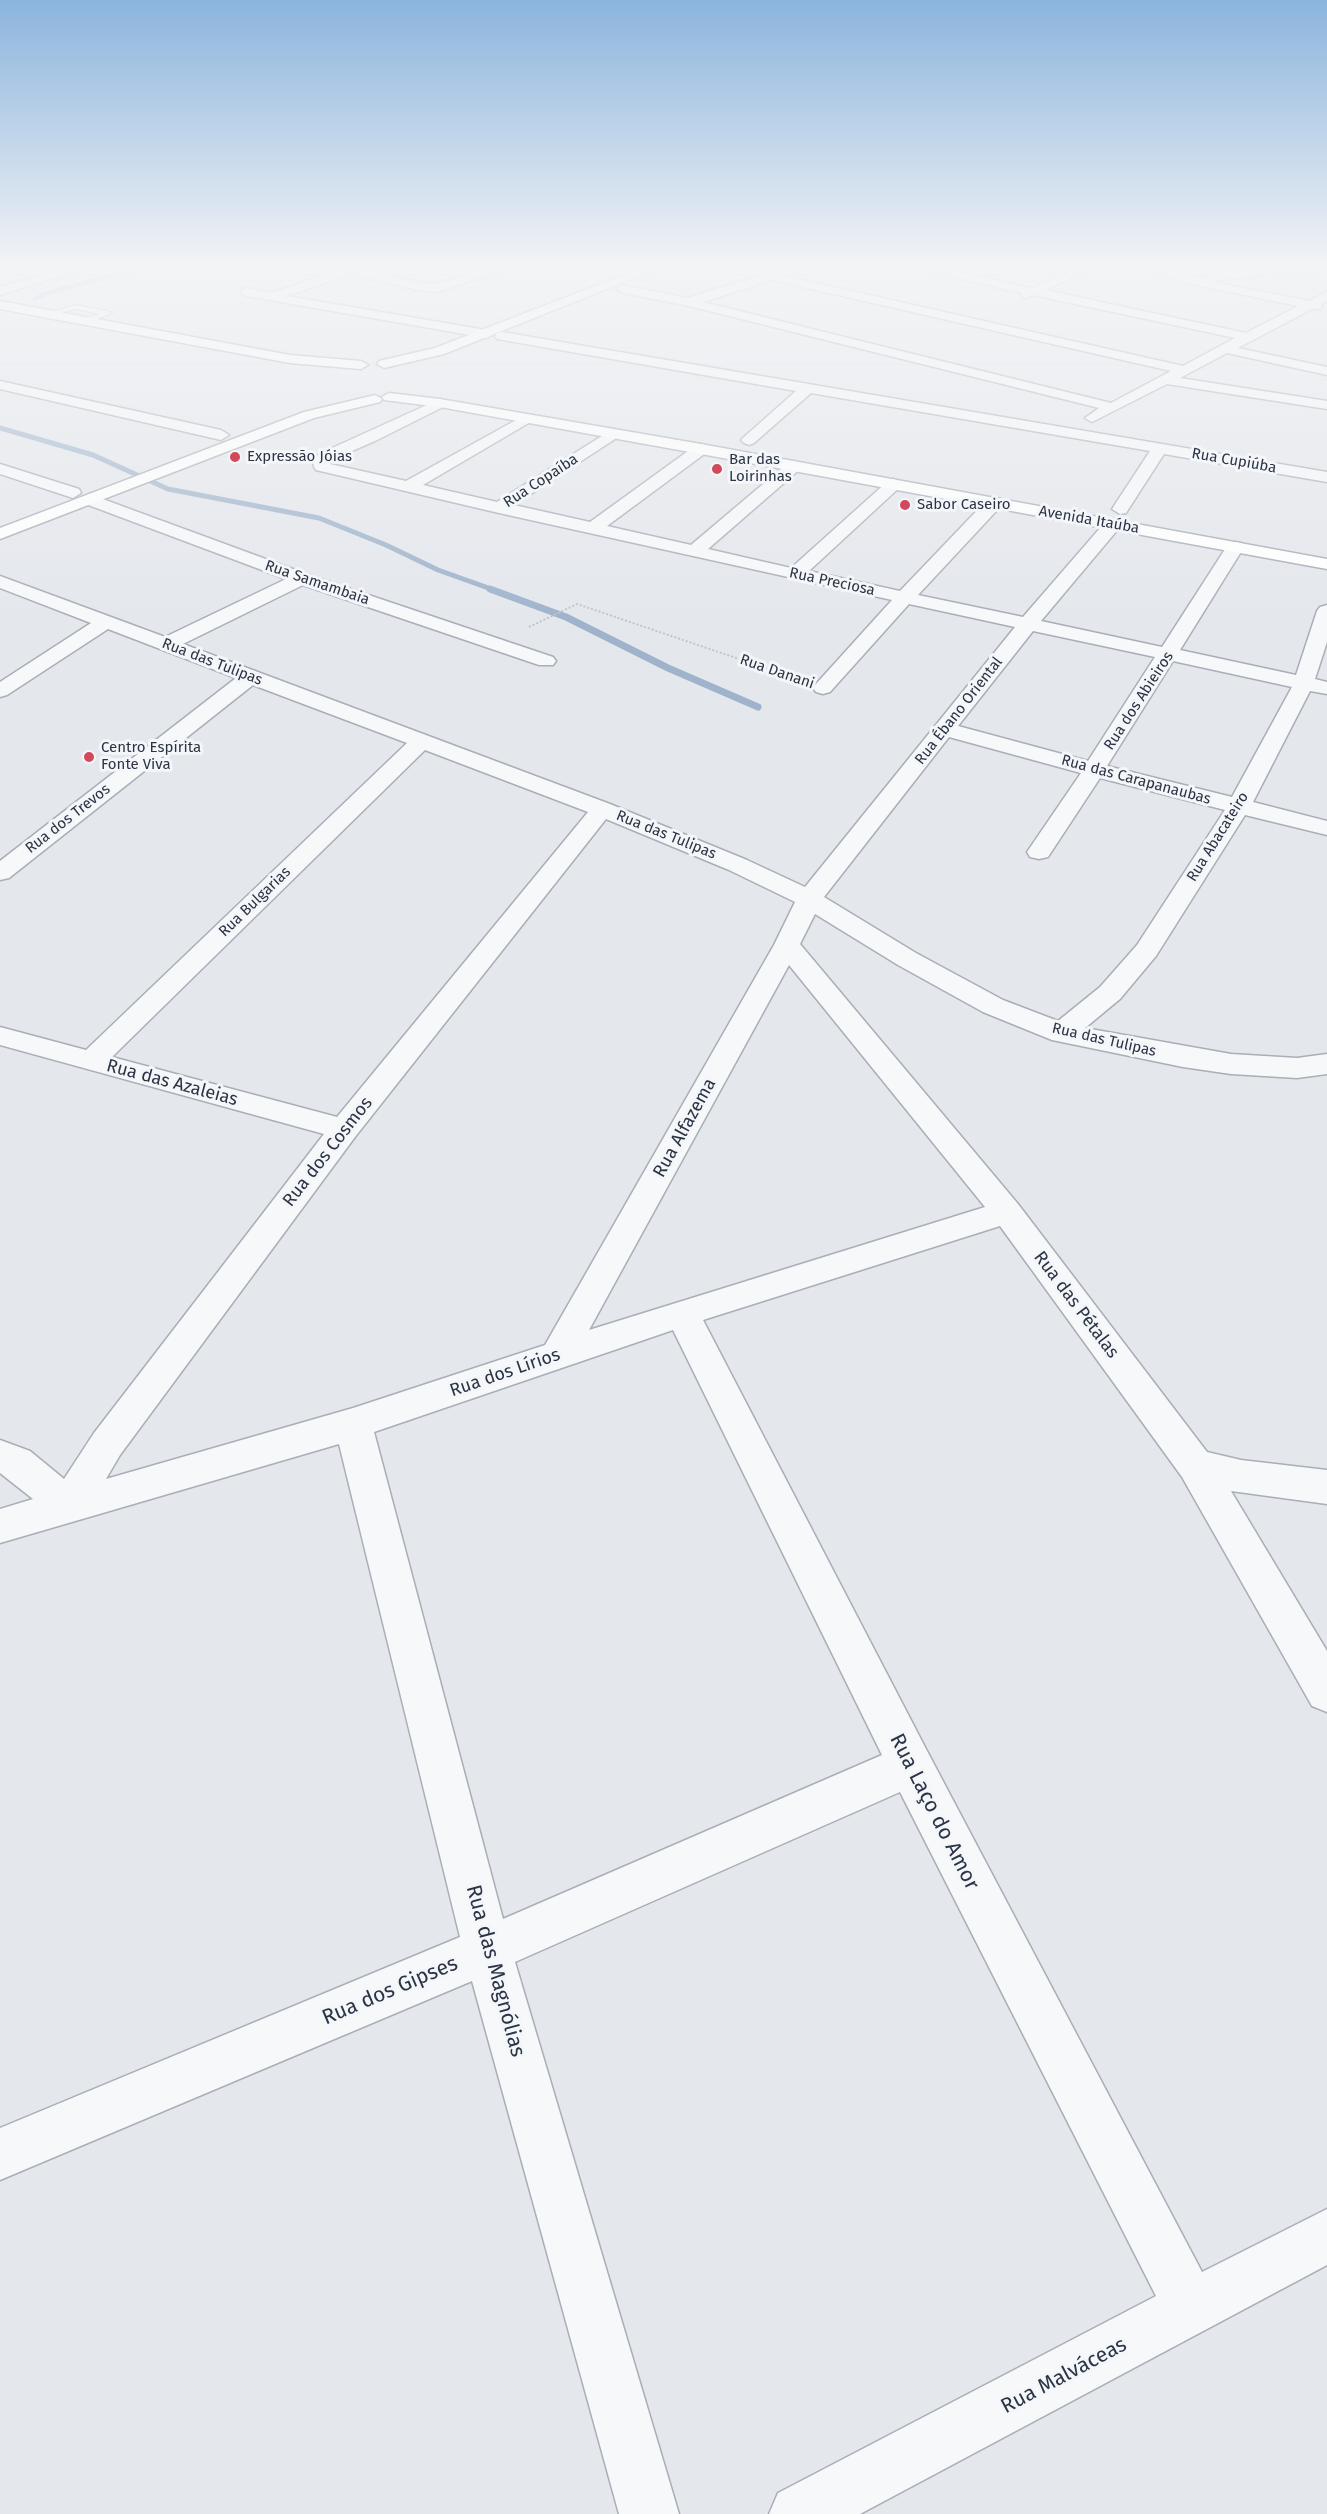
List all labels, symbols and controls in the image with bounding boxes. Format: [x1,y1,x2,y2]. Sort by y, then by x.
street label: Rua Cupiúba [1190,445,1278,477]
place label: Expressão Jóias [247,448,352,466]
marker: Expressão Jóias [228,450,242,464]
street label: Rua Copaíba [500,450,582,512]
place label: Bar das Loirinhas [729,451,792,486]
marker: Bar das Loirinhas [710,462,724,476]
place label: Sabor Caseiro [917,496,1011,514]
marker: Sabor Caseiro [898,498,912,512]
street label: Avenida Itaúba [1037,502,1141,538]
street label: Rua Samambaia [262,557,372,609]
street label: Rua Preciosa [788,564,876,600]
street label: Rua das Tulipas [159,635,265,689]
street label: Rua dos Abieiros [1100,648,1178,754]
street label: Rua Danani [737,651,817,693]
street label: Rua Ébano Oriental [911,654,1007,768]
place label: Centro Espírita Fonte Viva [101,739,201,774]
marker: Centro Espírita Fonte Viva [82,750,96,764]
street label: Rua das Carapanaubas [1059,751,1213,809]
street label: Rua dos Trevos [22,780,114,858]
street label: Rua Abacateiro [1183,789,1253,885]
street label: Rua das Tulipas [613,807,719,863]
street label: Rua Bulgarias [215,863,295,941]
street label: Rua das Tulipas [1050,1019,1158,1061]
street label: Rua das Azaleias [104,1055,240,1111]
street label: Rua Alfazema [649,1075,721,1181]
street label: Rua dos Cosmos [278,1093,378,1211]
street label: Rua das Pétalas [1029,1247,1123,1363]
street label: Rua dos Lírios [447,1344,563,1402]
street label: Rua Laço do Amor [884,1730,984,1894]
street label: Rua das Magnólias [460,1882,530,2060]
street label: Rua dos Gipses [318,1951,462,2031]
street label: Rua Malváceas [997,2332,1131,2420]

